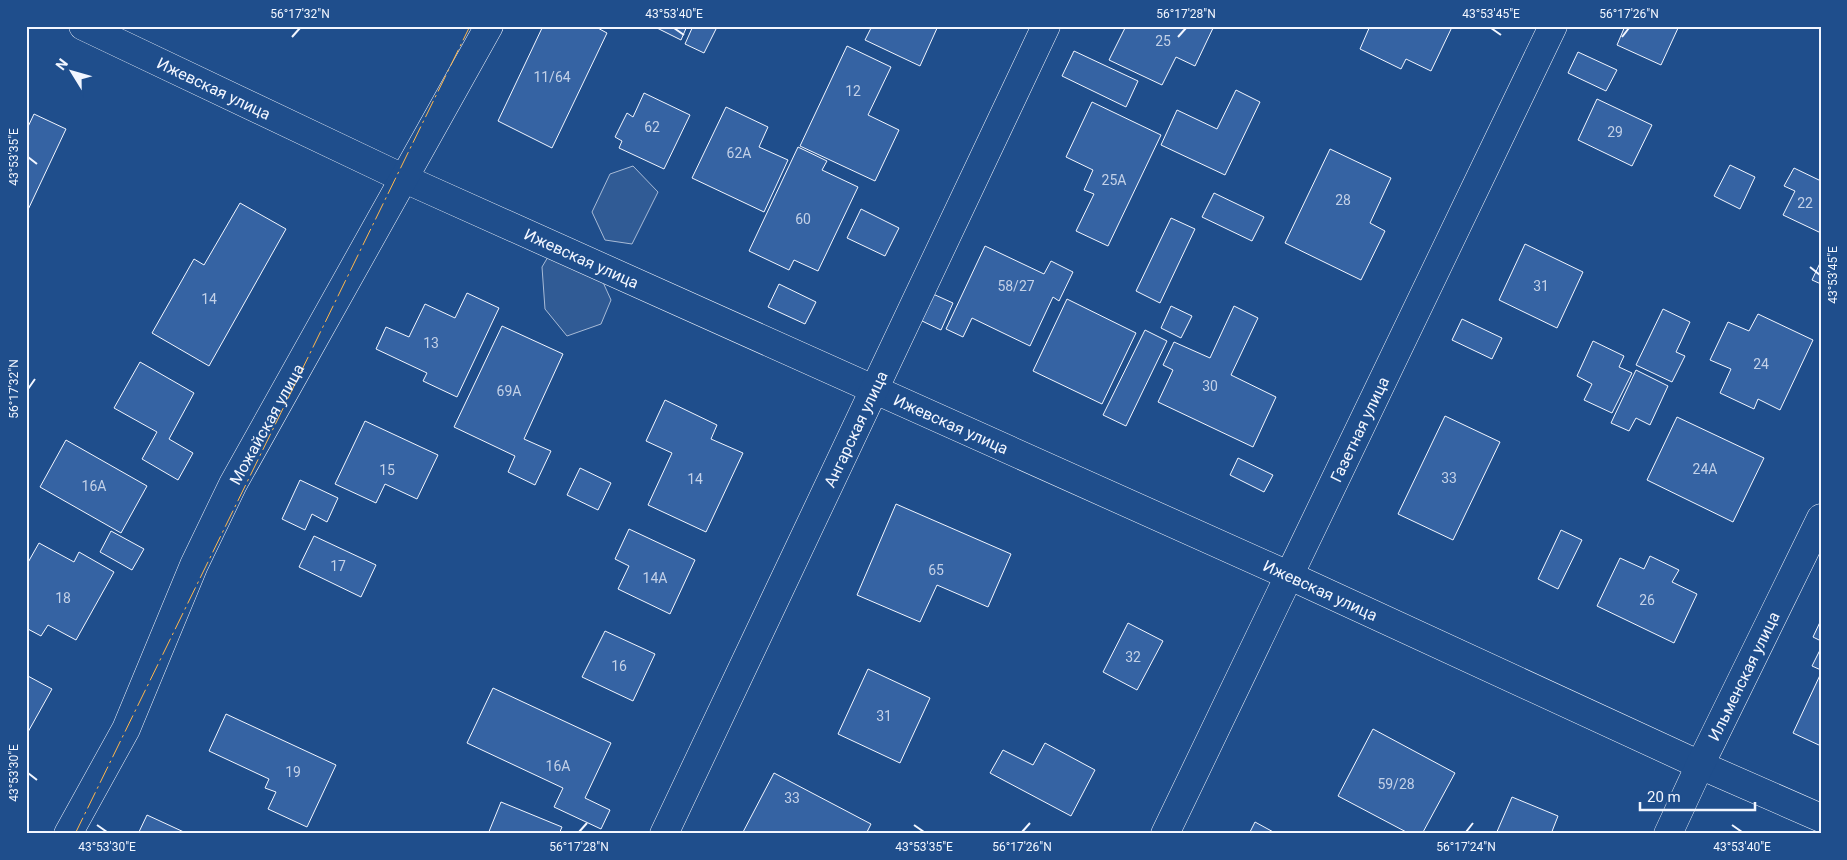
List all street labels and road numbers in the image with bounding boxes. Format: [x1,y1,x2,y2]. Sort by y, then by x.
street label: Ижевская улица [154,53,274,123]
street label: Ижевская улица [521,224,642,292]
street label: Можайская улица [225,360,308,488]
street label: Ангарская улица [820,368,891,490]
street label: Газетная улица [1326,373,1393,485]
street label: Ижевская улица [891,390,1011,458]
street label: Ижевская улица [1260,556,1381,624]
street label: Ильменская улица [1704,608,1783,744]

